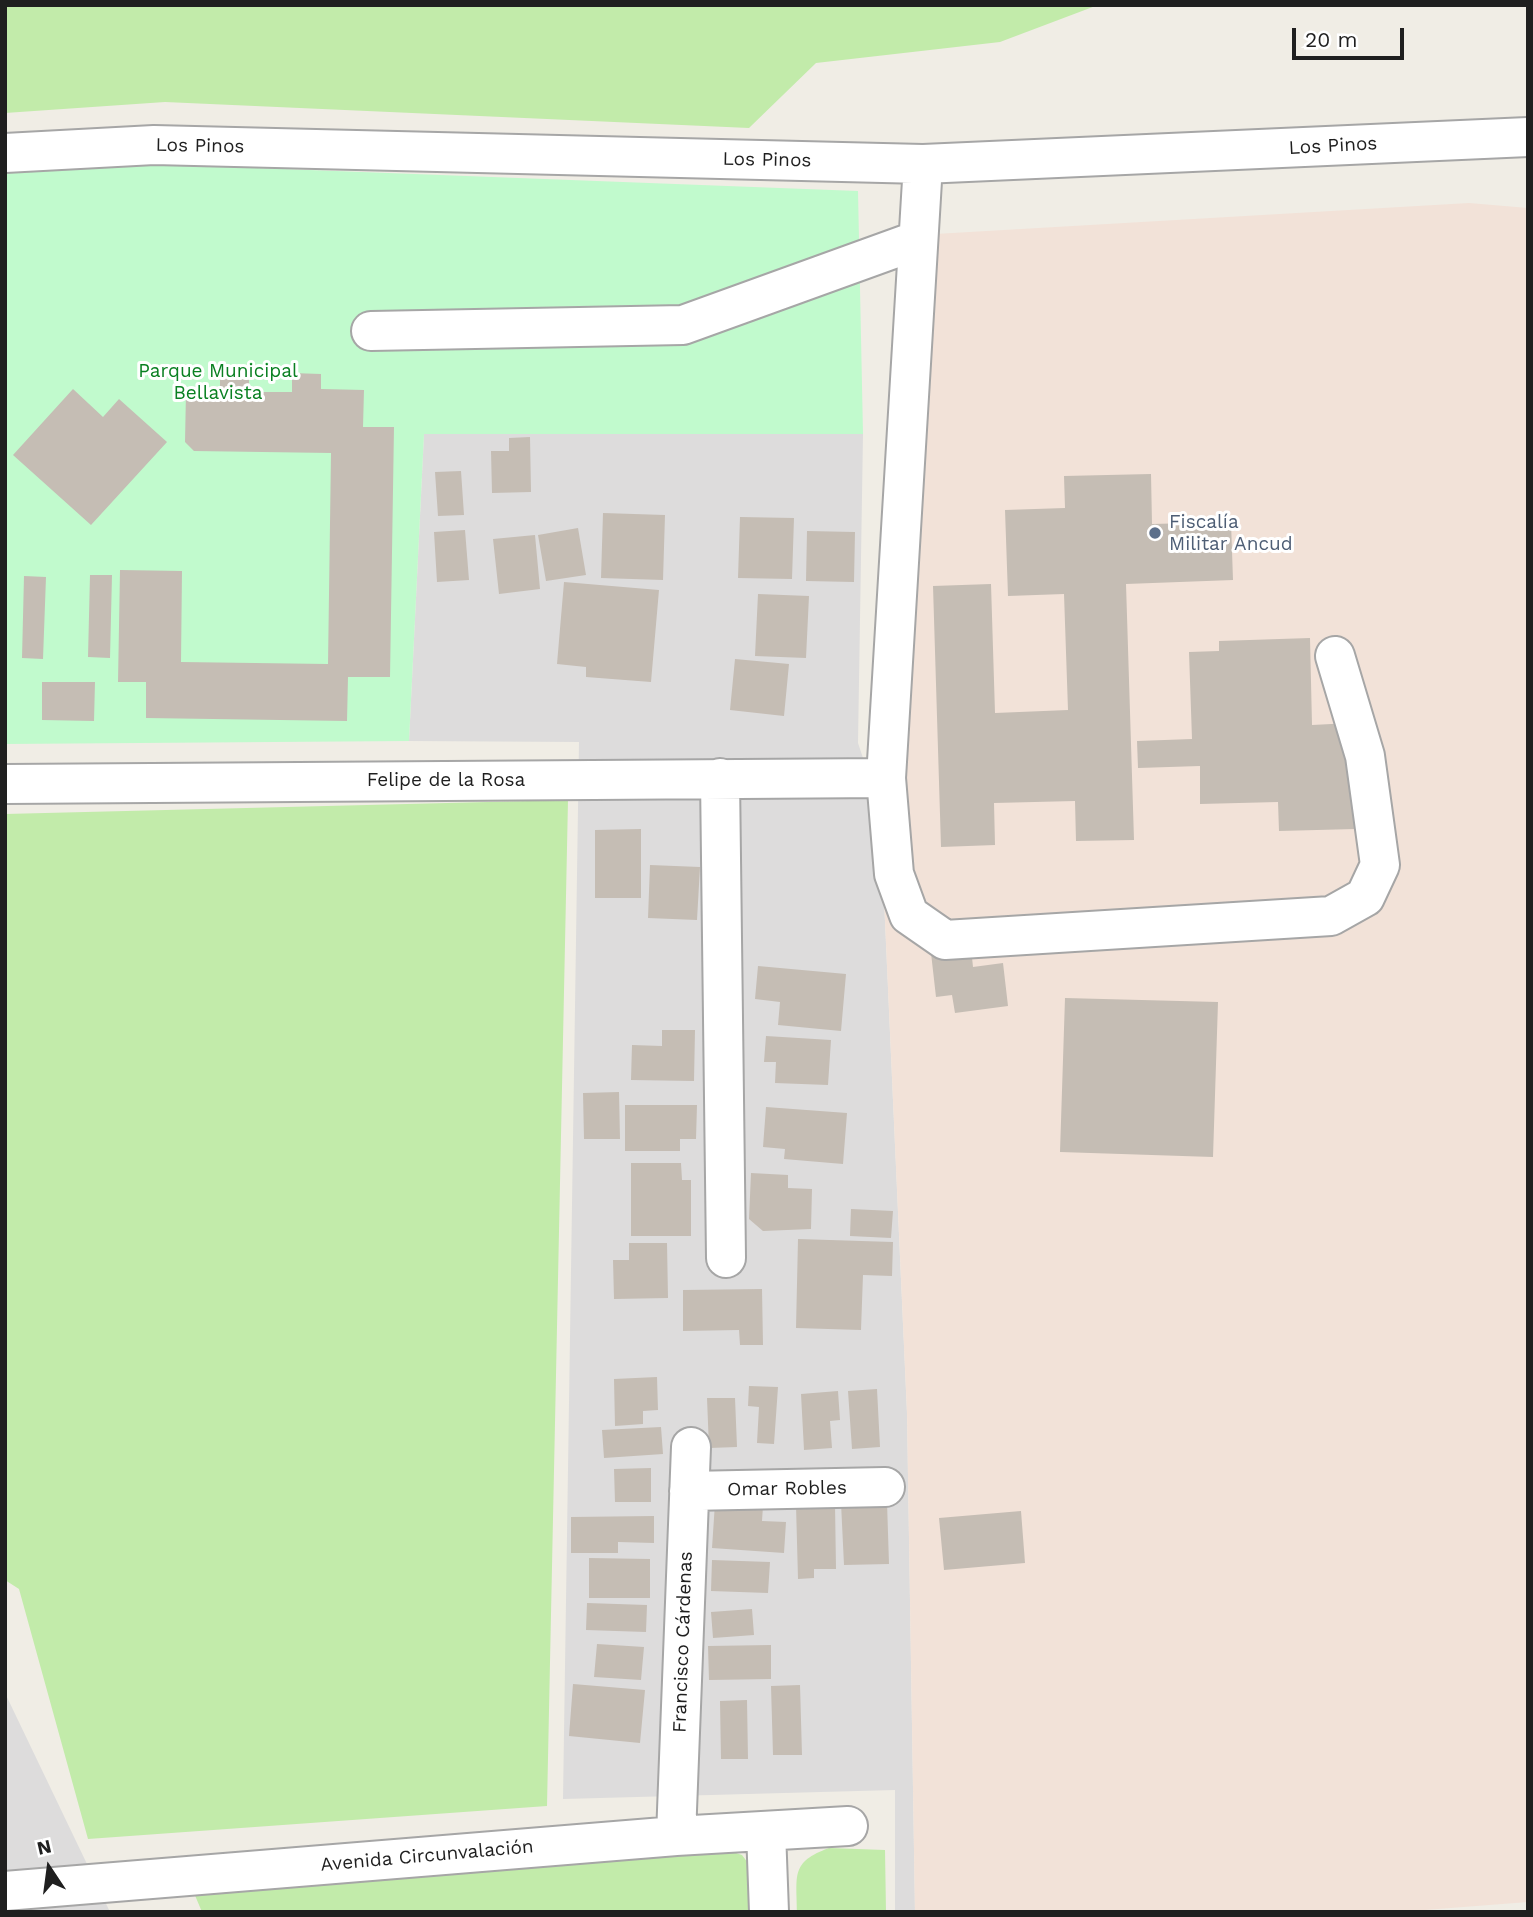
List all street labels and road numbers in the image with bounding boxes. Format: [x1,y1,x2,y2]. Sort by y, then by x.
street label: Los Pinos [1288,132,1378,160]
street label: Los Pinos [155,134,245,158]
street label: Los Pinos [722,148,812,172]
street label: Felipe de la Rosa [367,769,525,791]
street label: Omar Robles [727,1477,847,1501]
street label: Francisco Cárdenas [668,1551,698,1733]
street label: Avenida Circunvalación [319,1835,535,1877]

